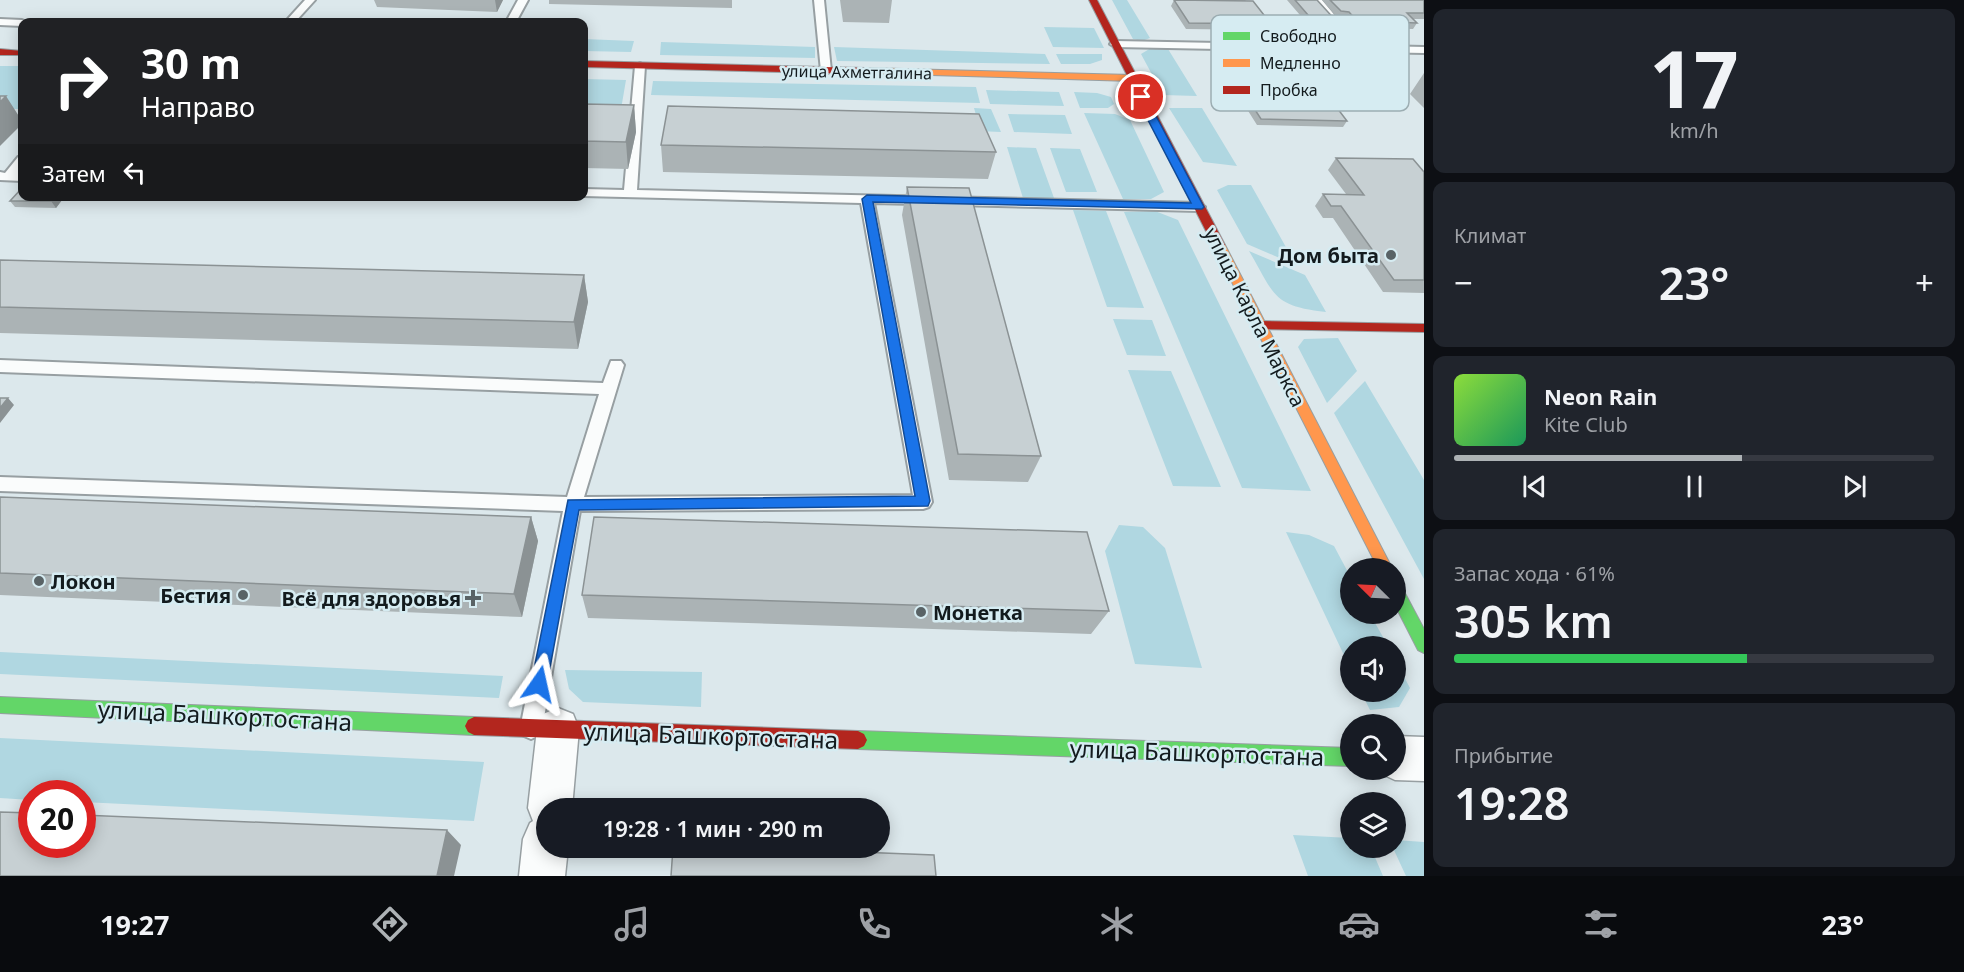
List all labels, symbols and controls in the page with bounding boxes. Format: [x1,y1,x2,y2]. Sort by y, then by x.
legend [1211,15,1409,111]
text: Свободно [1260,25,1337,47]
text: 17 [1649,25,1739,131]
text: 30 m [141,34,241,91]
icon: right [42,42,120,120]
text: Медленно [1260,52,1341,74]
street label: улица Ахметгалина [782,60,932,84]
pin [1115,71,1166,122]
text: Пробка [1260,79,1318,101]
icon: arrive [1124,80,1157,113]
text: Направо [141,88,255,125]
text: km/h [1669,117,1719,144]
icon: left [118,156,151,189]
text: Затем [42,158,106,188]
text: Климат [1454,222,1526,249]
street label: улица Карла Маркса [1198,223,1312,411]
place label: Дом быта [1278,242,1379,269]
marker: Дом быта [1384,248,1398,262]
text: 23° [1659,252,1729,313]
text: − [1454,260,1473,305]
text: + [1915,260,1934,305]
text: Neon Rain [1544,381,1657,411]
text: Kite Club [1544,411,1628,438]
icon: previous [1518,470,1551,503]
icon: pause [1678,470,1711,503]
icon: next [1838,470,1871,503]
north arrow [1340,558,1406,624]
map controls [1340,558,1406,858]
text: Запас хода · 61% [1454,560,1615,587]
place label: Локон [51,568,116,595]
marker: Локон [32,574,46,588]
place label: Бестия [160,582,231,609]
place label: Всё для здоровья [282,585,461,612]
marker: Бестия [236,588,250,602]
text: 305 km [1454,590,1613,651]
marker: Всё для здоровья [466,591,480,605]
place label: Монетка [933,599,1023,626]
marker: Монетка [914,605,928,619]
button: sound [1340,636,1406,702]
position arrow [507,652,571,716]
street label: улица Башкортостана [97,692,353,738]
street label: улица Башкортостана [583,714,839,756]
button: search [1340,714,1406,780]
street label: улица Башкортостана [1069,731,1325,773]
text: Прибытие [1454,742,1553,769]
text: 19:28 [1454,772,1569,833]
speed limit sign: 20 [18,780,96,858]
button: layers [1340,792,1406,858]
text: 19:28 · 1 мин · 290 m [603,813,823,843]
icon: directions [369,903,411,945]
icon: music [611,903,653,945]
icon: phone [853,903,895,945]
icon: climate [1096,903,1138,945]
icon: car [1338,903,1380,945]
icon: filters [1580,903,1622,945]
text: 19:27 [100,906,169,943]
text: 23° [1822,906,1864,943]

